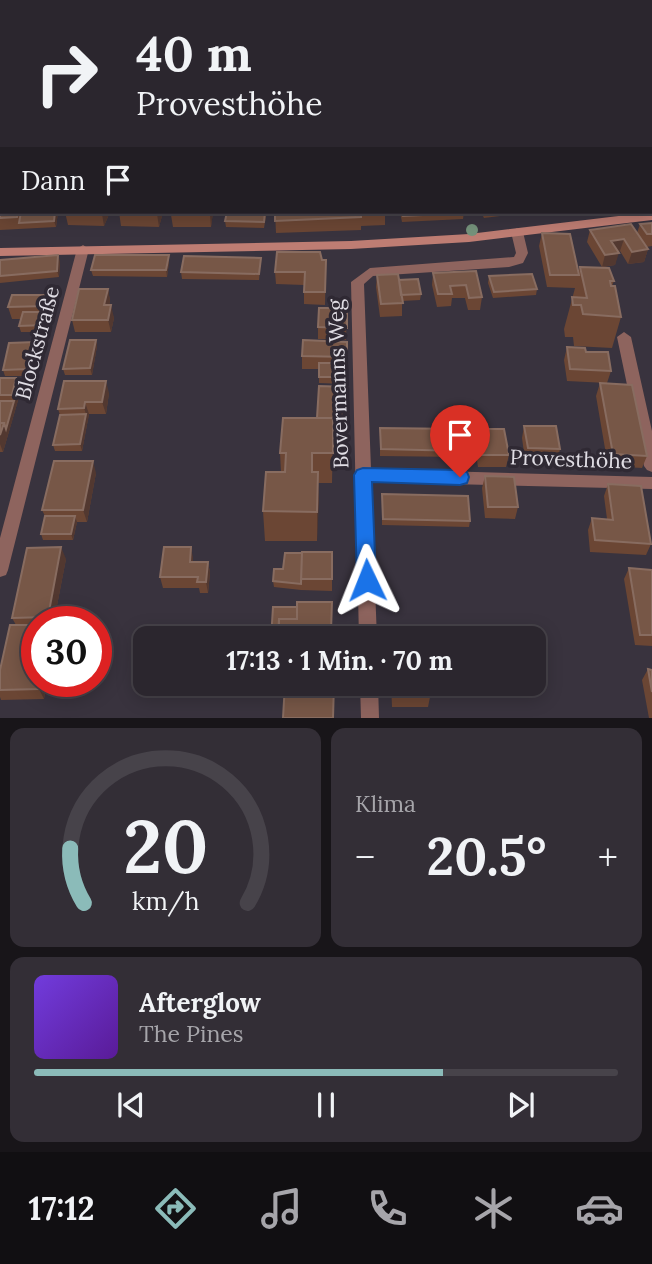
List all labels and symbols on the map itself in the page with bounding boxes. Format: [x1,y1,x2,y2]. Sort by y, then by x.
street label: Blockstraße [9,283,65,403]
street label: Bovermanns Weg [322,298,354,469]
pin [430,405,490,477]
street label: Provesthöhe [509,443,633,475]
position arrow [330,543,404,617]
speed limit sign: 30 [21,606,112,697]

